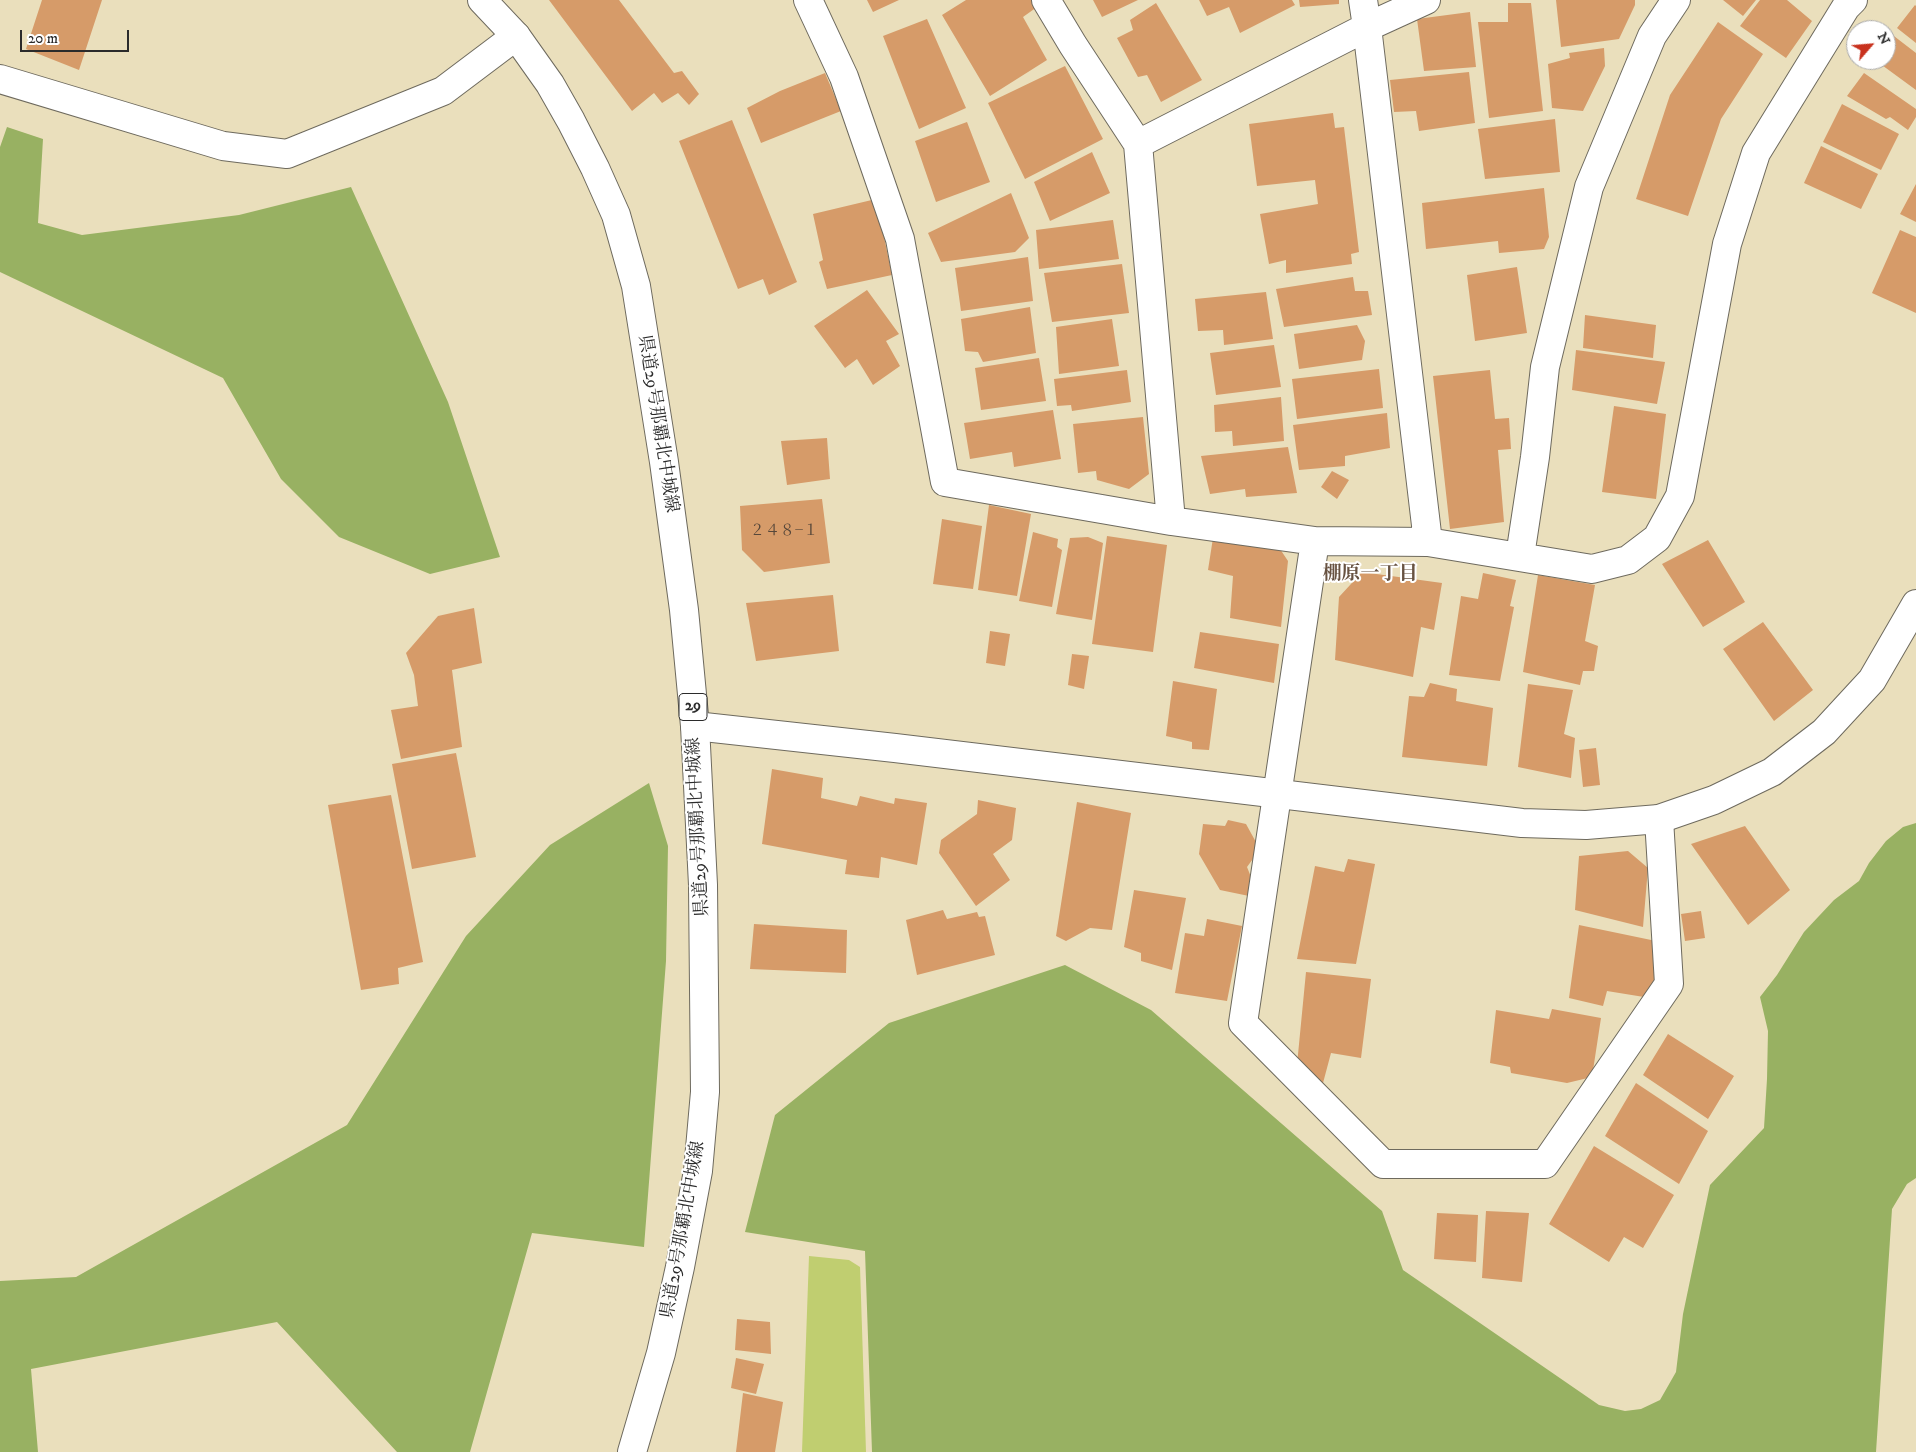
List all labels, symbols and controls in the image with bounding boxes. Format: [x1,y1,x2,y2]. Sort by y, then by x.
scale bar [22,20,131,52]
north arrow [1846,20,1896,70]
text: 20 m [28,29,58,48]
text: N [1873,29,1894,48]
street label: 県道29号那覇北中城線 [632,334,682,514]
house number: ２４８−１ [750,523,818,541]
district label: 棚原一丁目 [1323,564,1417,586]
road number: 29 [679,694,707,720]
street label: 県道29号那覇北中城線 [684,737,714,917]
street label: 県道29号那覇北中城線 [658,1140,710,1320]

